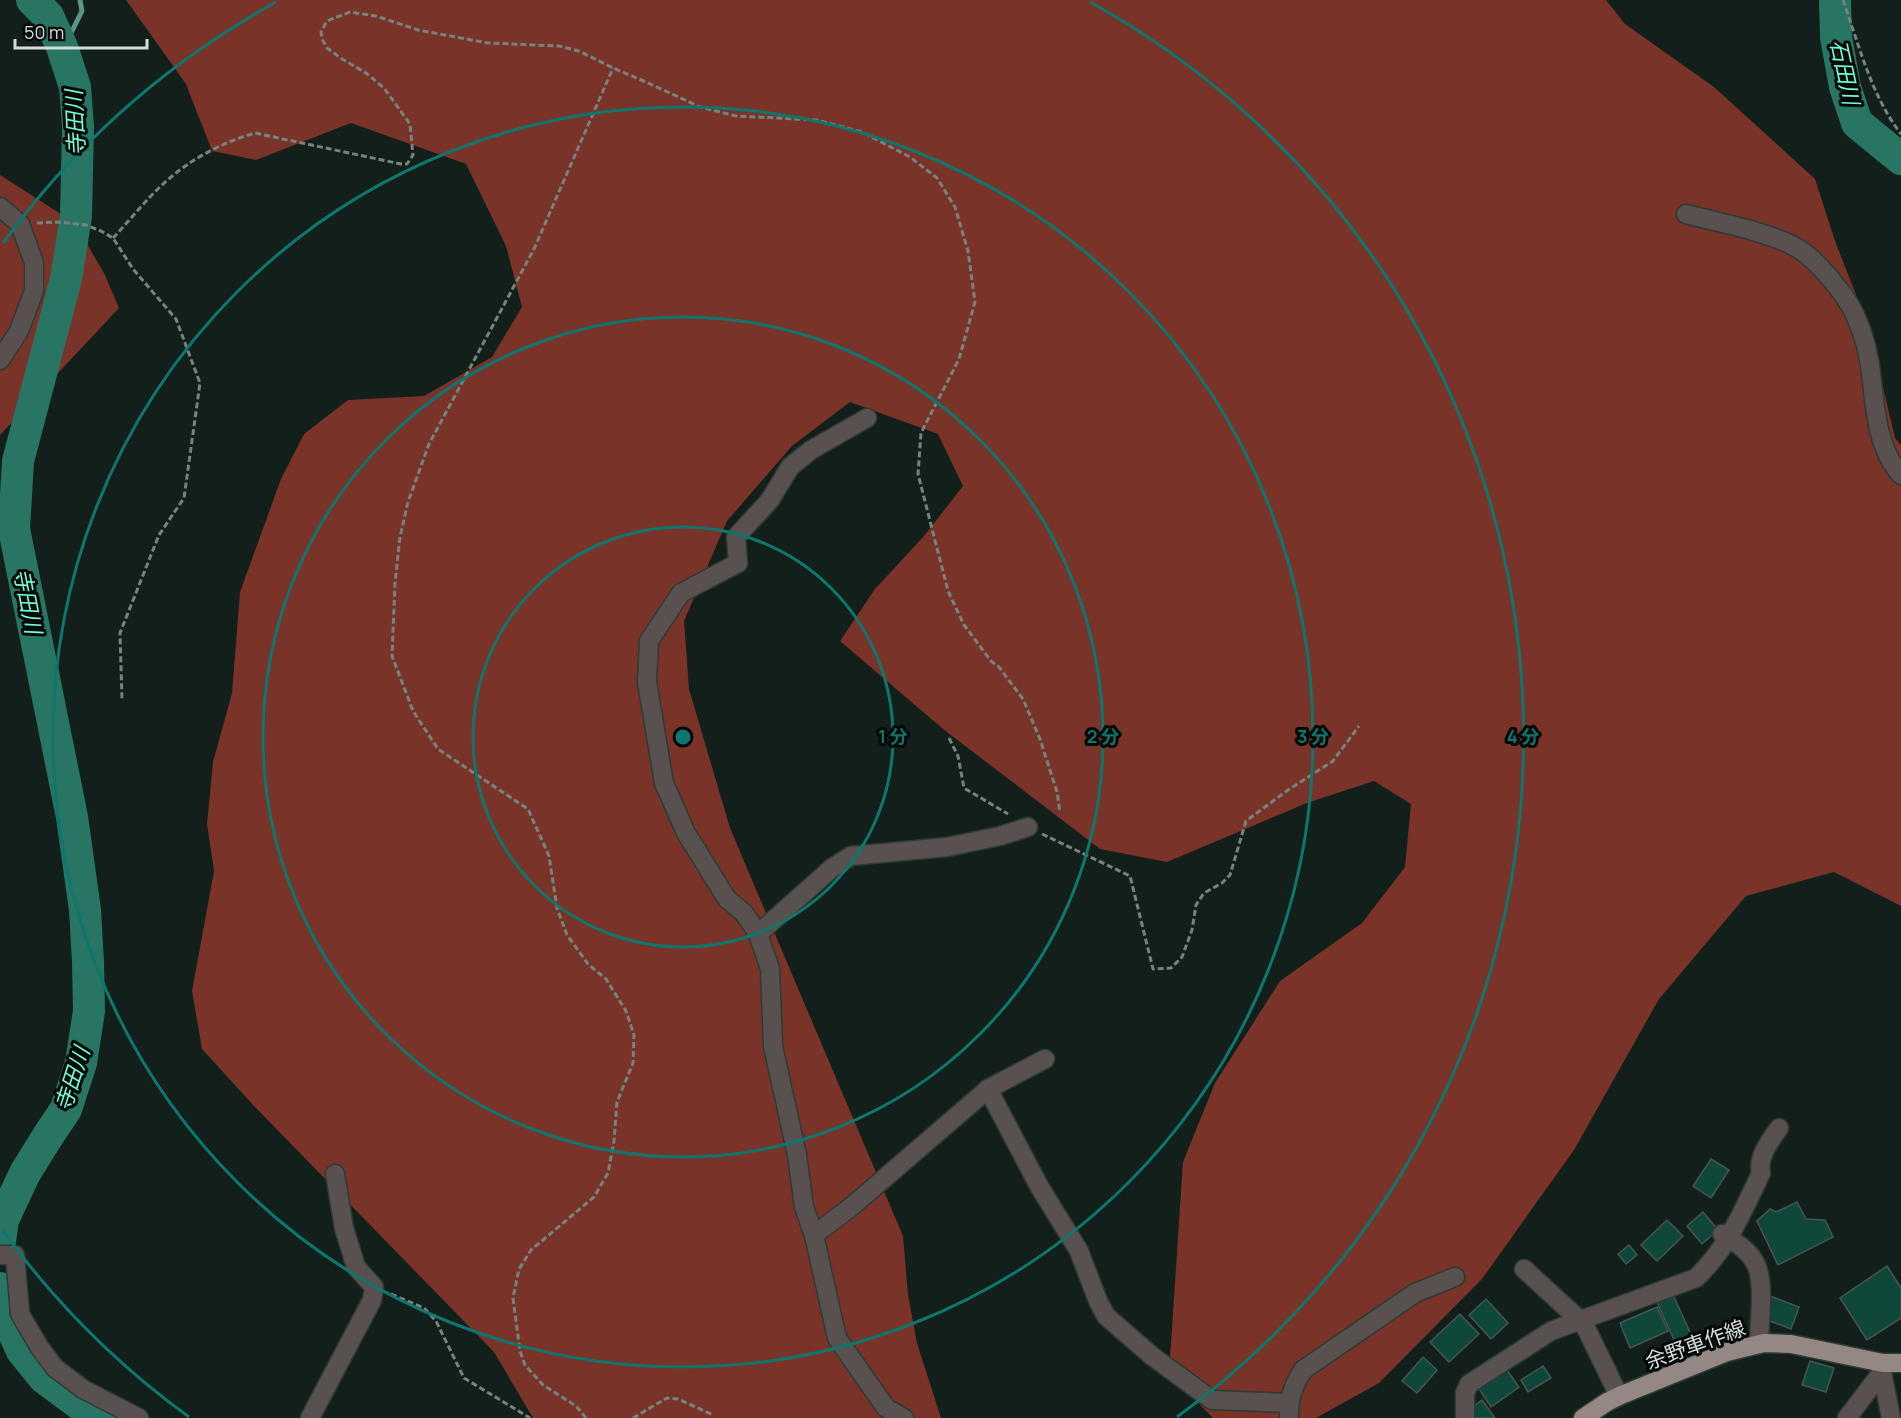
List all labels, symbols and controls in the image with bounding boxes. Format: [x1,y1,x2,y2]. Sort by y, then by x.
scale bar [15,12,147,50]
text: 50 m [24,20,64,44]
water label: 石田川 [1823,37,1867,109]
water label: 寺田川 [58,87,92,157]
water label: 寺田川 [7,566,49,638]
text: 1 分 [878,724,908,748]
text: 2 分 [1087,724,1119,748]
text: 3 分 [1297,724,1329,748]
text: 4 分 [1507,724,1539,748]
centre of rings [673,727,693,747]
water label: 寺田川 [48,1041,97,1115]
street label: 余野車作線 [1641,1313,1749,1375]

